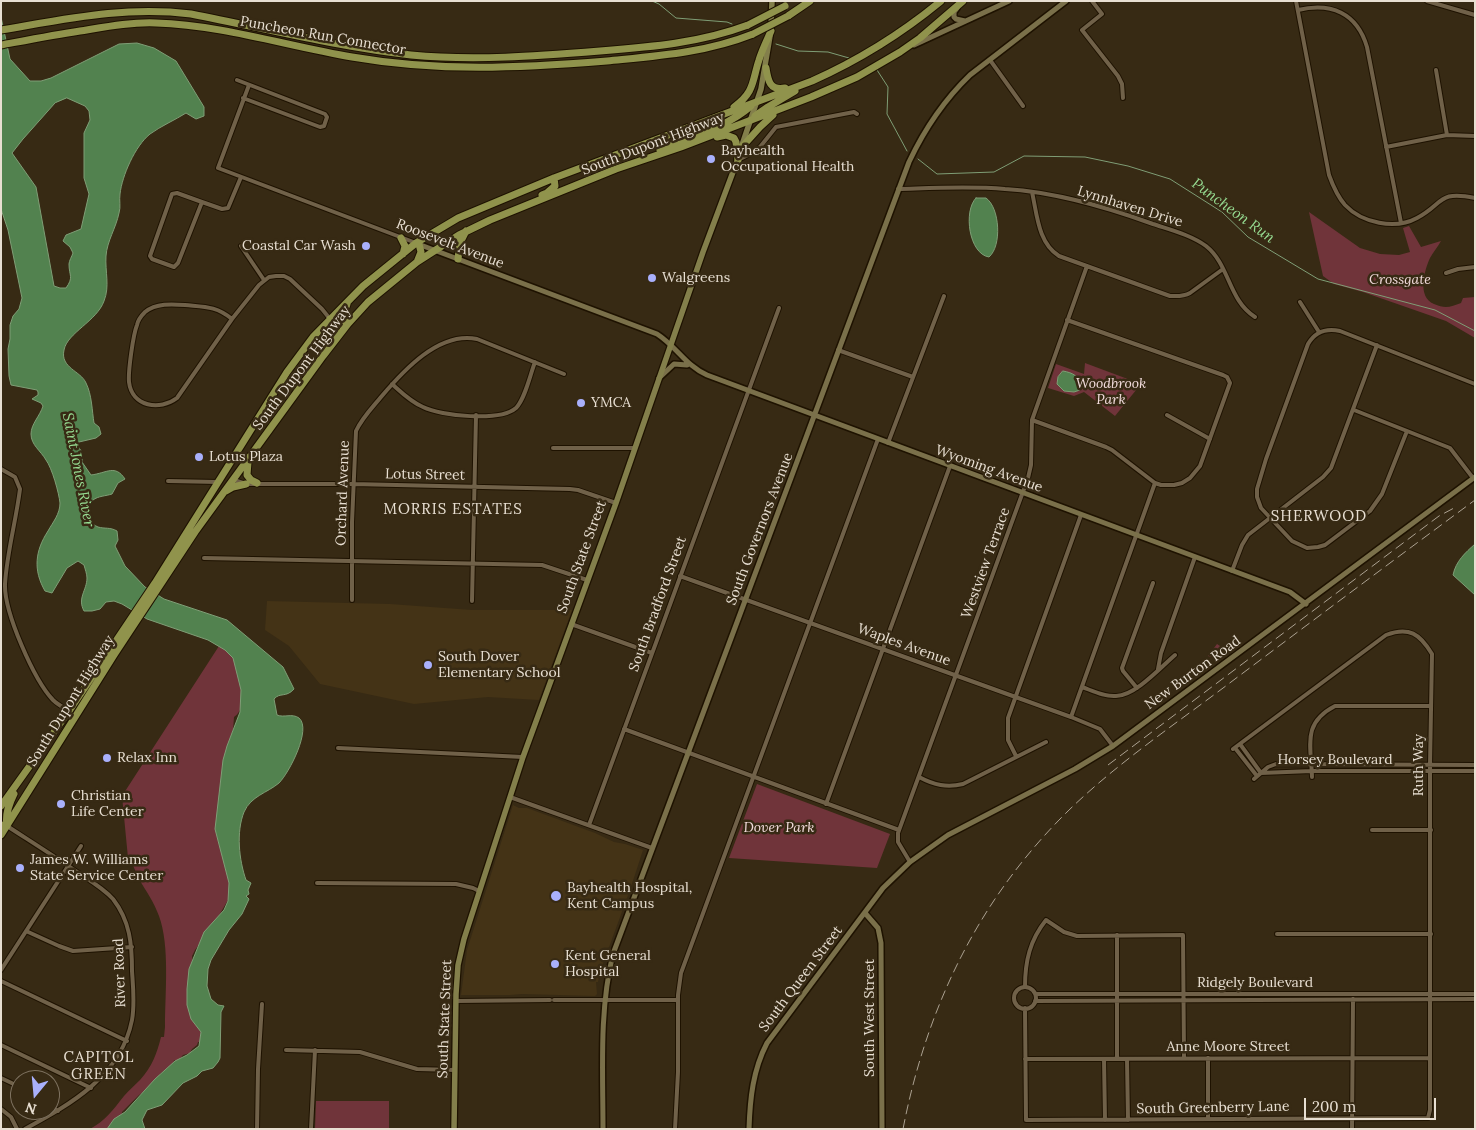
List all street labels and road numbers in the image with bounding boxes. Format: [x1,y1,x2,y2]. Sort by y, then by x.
street label: Puncheon Run Connector [239,13,407,59]
street label: South Dupont Highway [579,109,727,179]
street label: Lynnhaven Drive [1075,183,1185,231]
street label: Roosevelt Avenue [394,216,506,272]
street label: South Dupont Highway [250,302,354,434]
street label: Orchard Avenue [333,440,353,546]
street label: Wyoming Avenue [933,442,1045,496]
street label: South Governors Avenue [723,450,797,608]
street label: Lotus Street [385,466,465,484]
street label: South State Street [554,498,610,616]
street label: Westview Terrace [958,505,1014,621]
street label: South Bradford Street [626,534,690,674]
street label: Waples Avenue [855,620,953,670]
street label: South Dupont Highway [24,632,118,770]
street label: New Burton Road [1142,633,1244,713]
street label: Ruth Way [1411,734,1427,796]
street label: Horsey Boulevard [1277,752,1393,768]
street label: South Queen Street [756,923,846,1035]
street label: River Road [110,938,130,1008]
street label: South State Street [435,959,455,1079]
street label: South West Street [862,959,878,1077]
street label: Ridgely Boulevard [1197,975,1313,991]
street label: Anne Moore Street [1166,1039,1290,1055]
street label: South Greenberry Lane [1136,1098,1290,1118]

